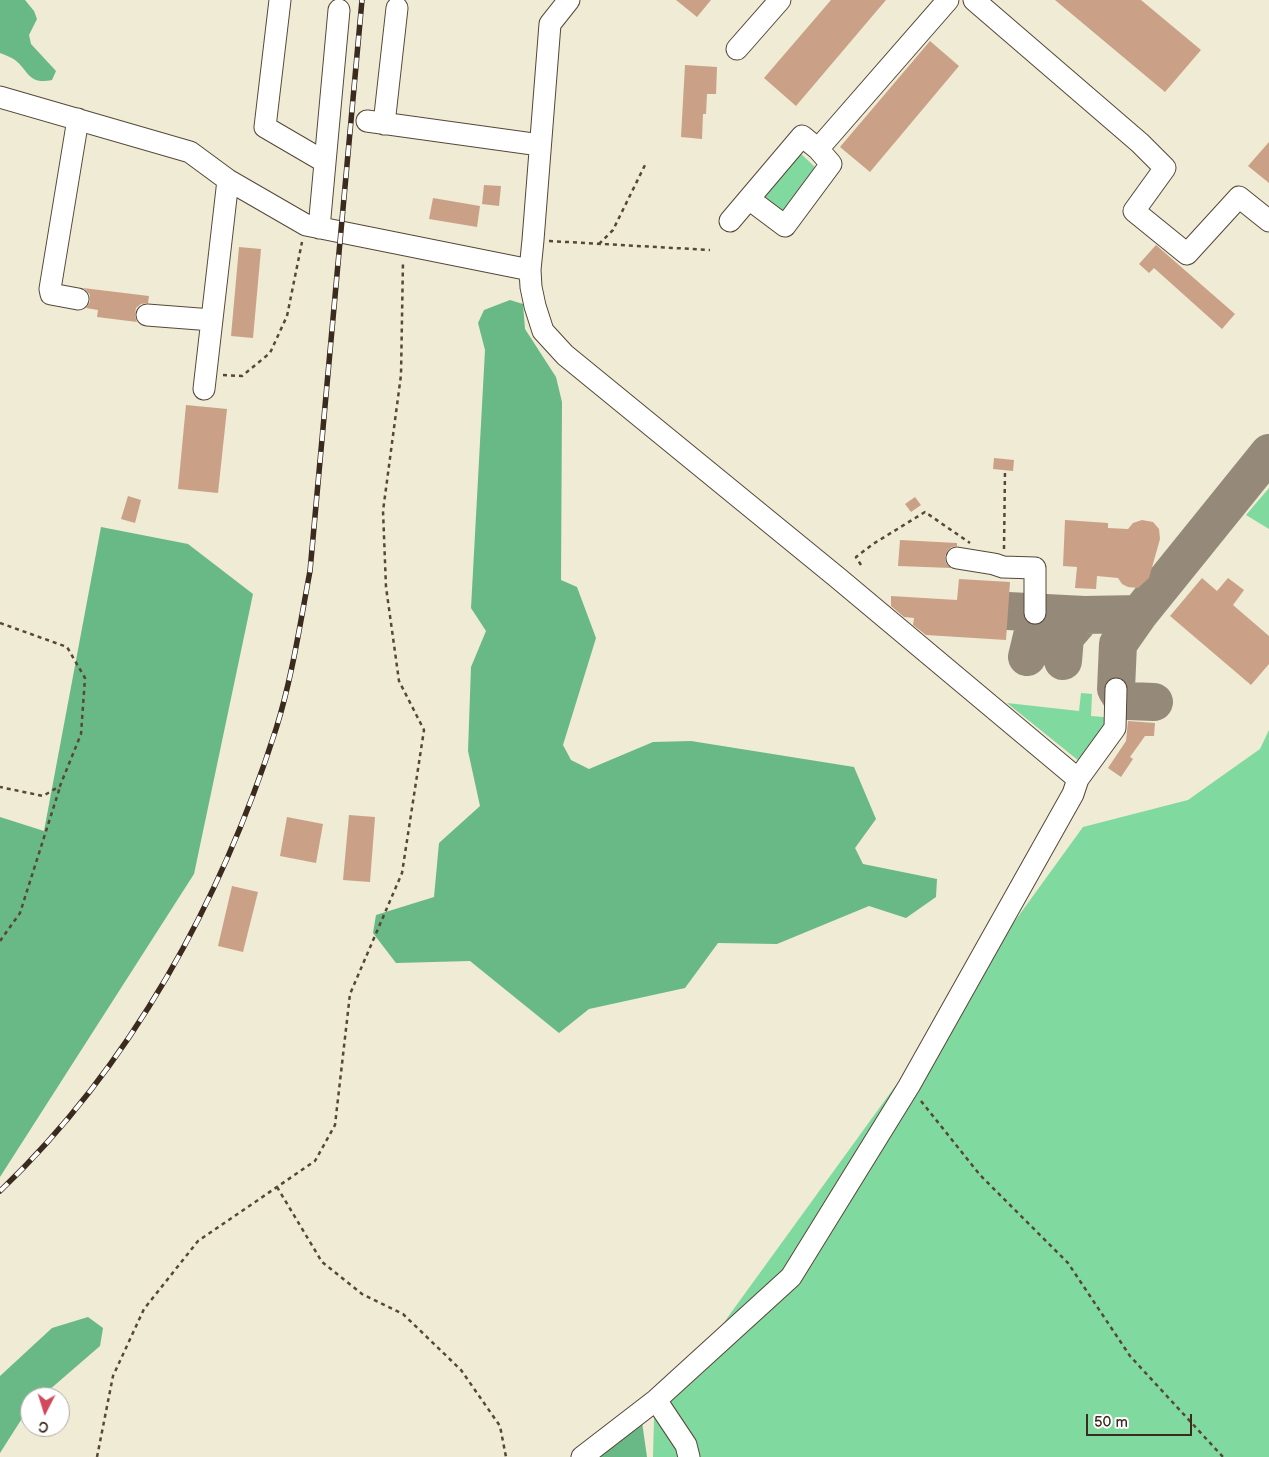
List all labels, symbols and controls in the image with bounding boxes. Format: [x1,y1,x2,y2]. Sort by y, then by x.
north arrow [20,1387,70,1437]
scale bar [1089,1404,1195,1436]
text: 50 m [1094,1413,1128,1432]
text: С [38,1418,49,1435]

